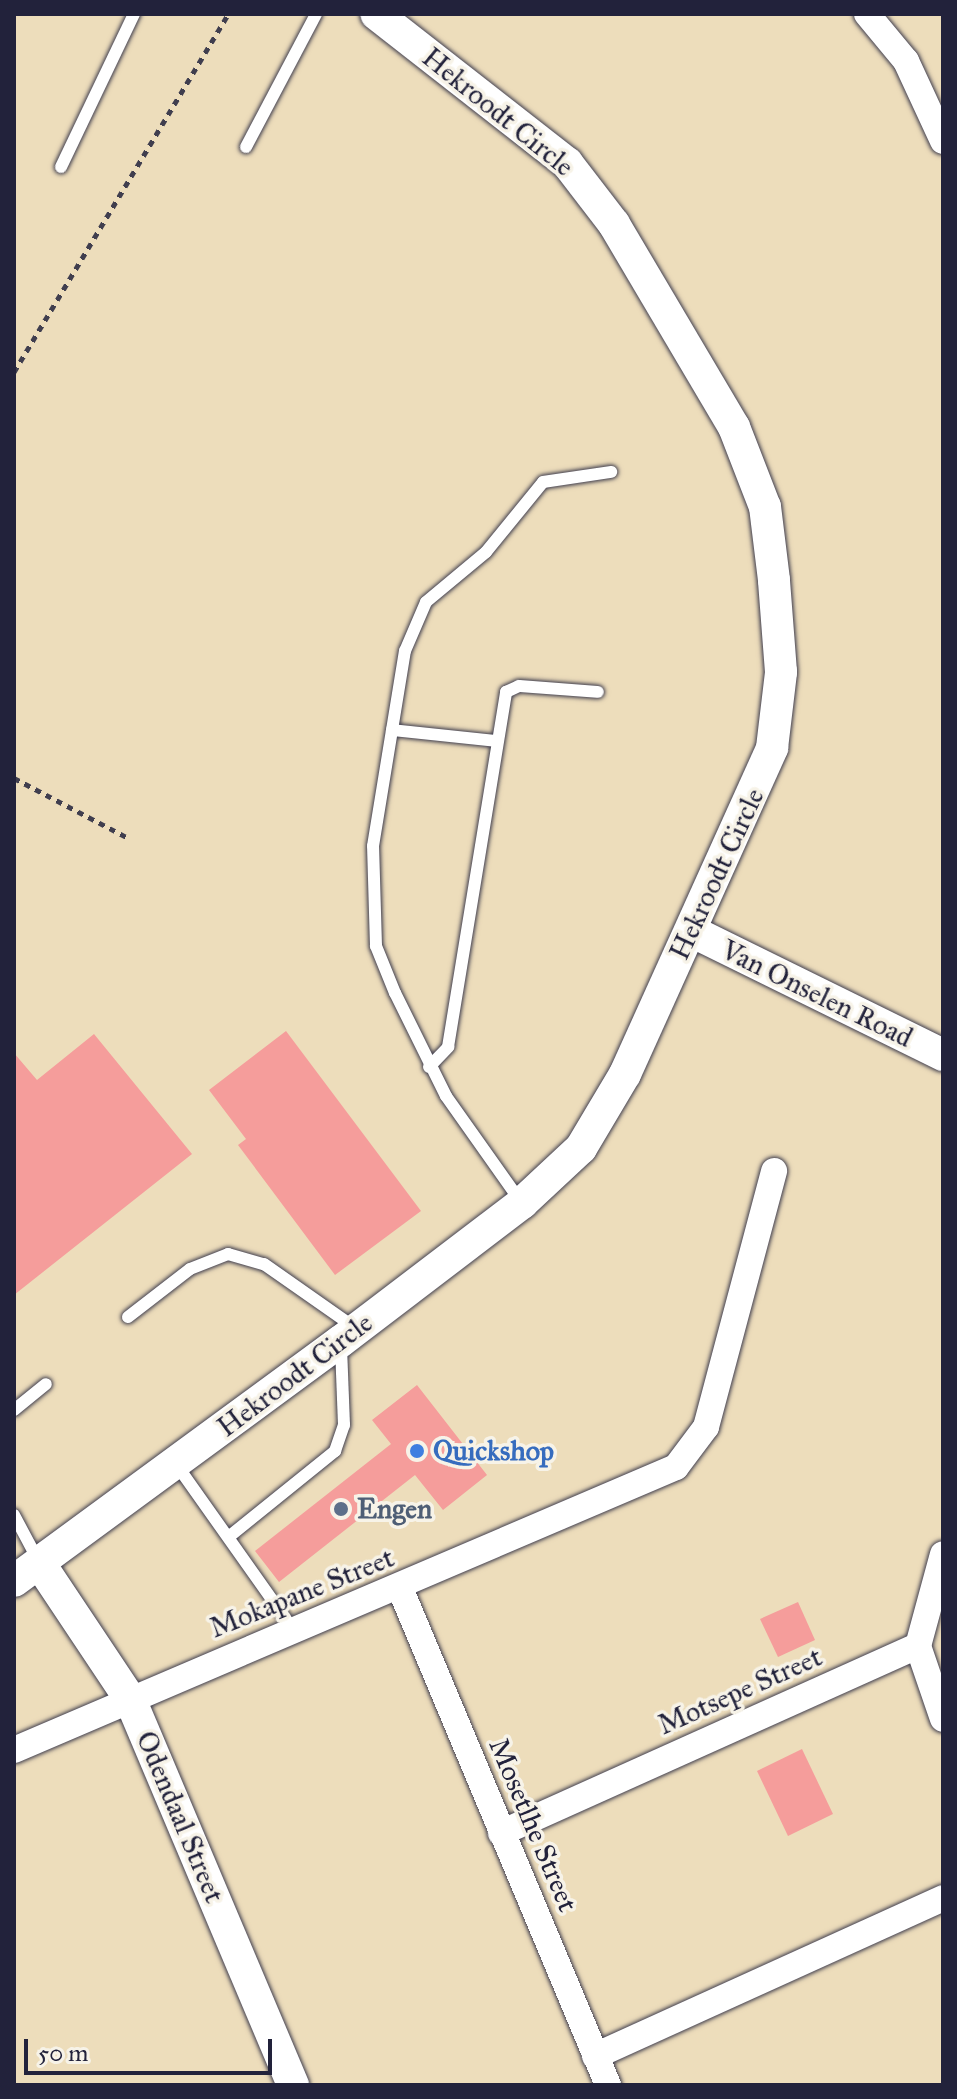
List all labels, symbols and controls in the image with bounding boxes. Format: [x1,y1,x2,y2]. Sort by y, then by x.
street label: Hekroodt Circle [415,41,581,183]
street label: Hekroodt Circle [663,783,771,965]
street label: Van Onselen Road [716,933,918,1055]
street label: Hekroodt Circle [211,1306,379,1444]
place label: Quickshop [433,1434,554,1468]
marker: Quickshop [408,1442,426,1460]
place label: Engen [357,1492,432,1526]
marker: Engen [332,1500,350,1518]
street label: Mokapane Street [205,1541,399,1645]
street label: Motsepe Street [653,1640,827,1742]
street label: Odendaal Street [129,1726,231,1908]
street label: Mosetlhe Street [481,1733,585,1917]
scale bar [28,2023,276,2073]
text: 50 m [38,2038,88,2068]

